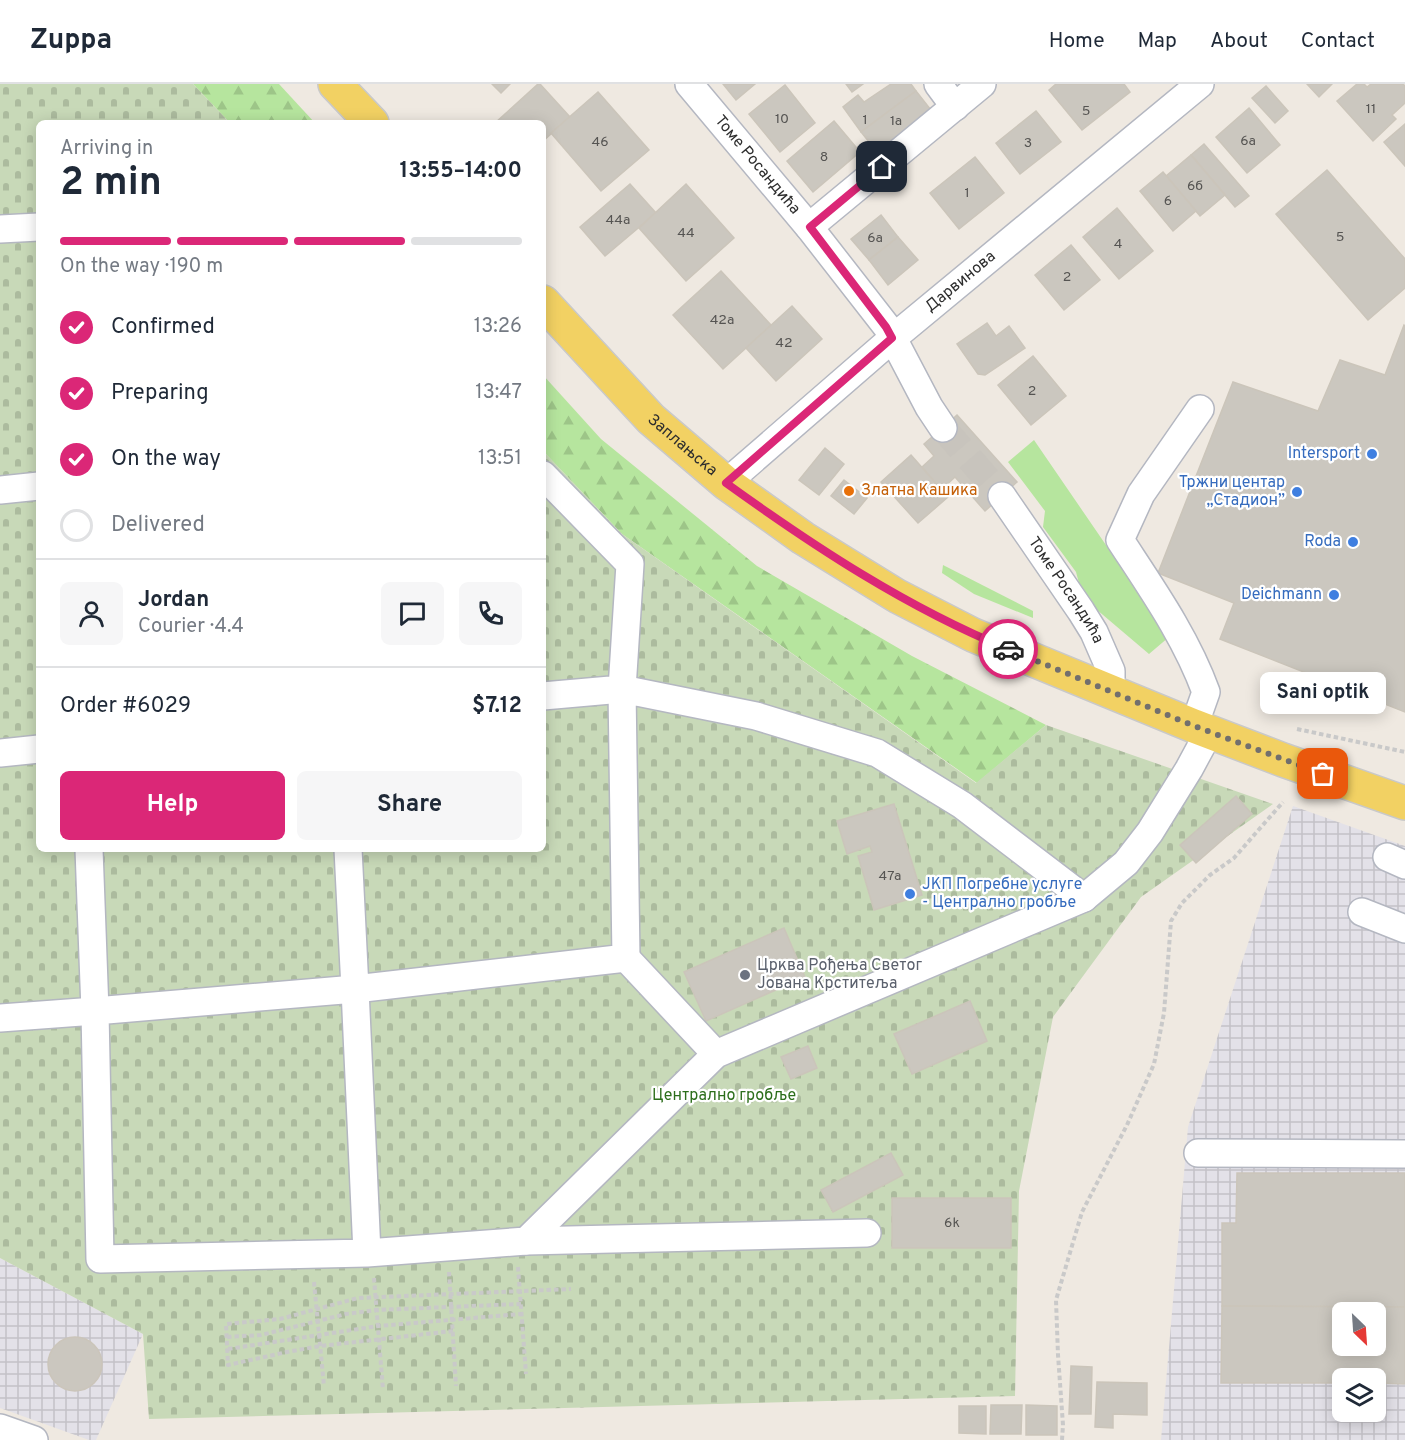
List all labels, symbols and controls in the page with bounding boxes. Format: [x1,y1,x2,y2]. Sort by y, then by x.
text: Zuppa [30,23,112,59]
text: Home [1049,28,1105,55]
text: Map [1138,28,1177,55]
text: About [1210,28,1268,55]
text: Contact [1301,28,1375,55]
house number: 11 [1366,101,1376,118]
house number: 5 [1082,103,1090,120]
street label: Томе Росандића [710,111,804,219]
house number: 10 [775,111,789,128]
house number: 1 [862,112,868,129]
house number: 1a [890,113,902,130]
house number: 6a [1240,133,1256,150]
house number: 46 [591,134,609,151]
house number: 3 [1024,135,1032,152]
text: Arriving in [60,136,153,162]
pin [856,141,907,192]
house number: 8 [820,149,828,166]
icon: home [865,150,898,183]
text: 13:55–14:00 [399,158,522,185]
text: 2 min [60,160,162,209]
house number: 6б [1187,178,1203,195]
house number: 1 [964,185,970,202]
house number: 6 [1164,193,1172,210]
house number: 44a [606,212,630,229]
house number: 44 [677,225,695,242]
house number: 5 [1336,229,1344,246]
house number: 6a [867,230,883,247]
house number: 4 [1114,236,1122,253]
street label: Дарвинова [921,247,1000,317]
text: On the way · 190 m [60,254,223,280]
house number: 2 [1063,269,1071,286]
icon: check [60,311,93,344]
house number: 42a [710,312,734,329]
text: Confirmed [111,314,215,341]
text: 13:26 [474,314,522,340]
house number: 42 [775,335,793,352]
icon: check [60,377,93,410]
text: Preparing [111,380,209,407]
text: 13:47 [475,380,522,406]
house number: 2 [1028,383,1036,400]
street label: Заплањска [643,410,721,481]
icon: check [60,443,93,476]
place label: Intersport [1288,444,1360,464]
text: On the way [111,446,221,473]
text: 13:51 [478,446,522,472]
marker: Intersport [1365,447,1379,461]
place label: Тржни центар „Стадион” [1179,473,1285,511]
place label: Златна Кашика [861,481,978,501]
marker: Златна Кашика [842,484,856,498]
marker: Тржни центар „Стадион” [1290,485,1304,499]
text: Delivered [111,512,205,539]
place label: Roda [1304,532,1341,552]
street label: Томе Росандића [1023,533,1108,647]
marker: Roda [1346,535,1360,549]
button: person [60,582,123,645]
button: chat [381,582,444,645]
button: phone [459,582,522,645]
place label: Deichmann [1241,585,1322,605]
text: Jordan [138,587,209,614]
marker: Deichmann [1327,588,1341,602]
text: Courier · 4.4 [138,614,244,640]
courier [978,619,1038,679]
icon: car [992,633,1025,666]
callout: Sani optik [1260,672,1386,714]
text: Sani optik [1277,680,1369,706]
text: Order #6029 [60,693,191,720]
text: $7.12 [472,693,522,720]
pin [1297,748,1348,799]
icon: bag [1306,757,1339,790]
button: Help [60,771,285,840]
button: Share [297,771,522,840]
house number: 47a [879,868,901,885]
place label: ЈКП Погребне услуге - Централно гробље [922,875,1082,913]
marker: ЈКП Погребне услуге - Централно гробље [903,887,917,901]
place label: Црква Рођења Светог Јована Крститеља [757,956,922,994]
marker: Црква Рођења Светог Јована Крститеља [738,968,752,982]
park label: Централно гробље [652,1086,796,1106]
house number: 6k [944,1215,960,1232]
north arrow [1332,1302,1386,1356]
map controls [1332,1302,1386,1422]
button: layers [1332,1368,1386,1422]

